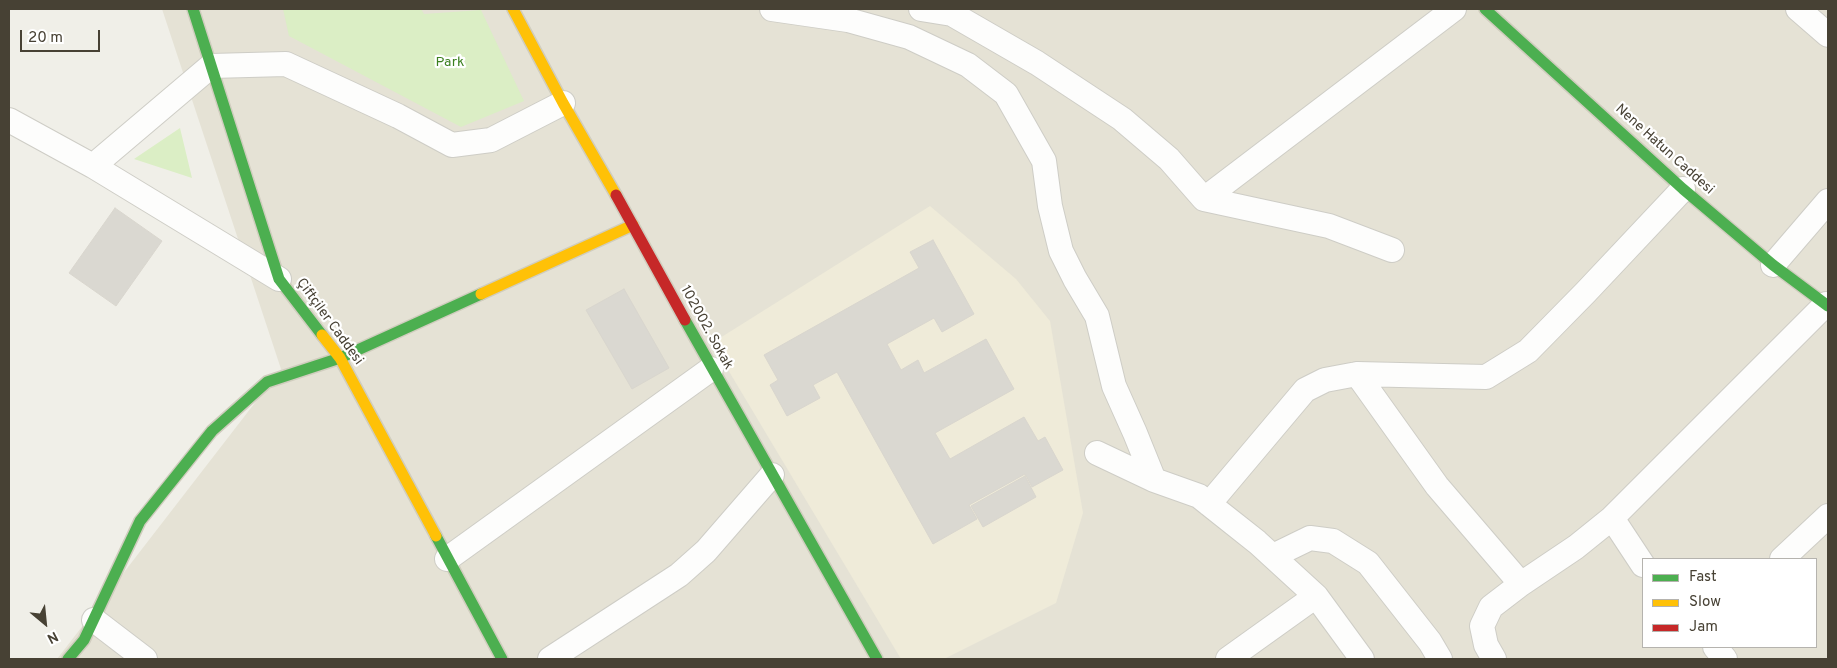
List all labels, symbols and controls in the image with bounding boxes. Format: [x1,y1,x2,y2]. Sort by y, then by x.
scale bar [22,20,102,52]
text: 20 m [28,29,63,48]
park label: Park [436,55,464,71]
street label: Nene Hatun Caddesi [1611,101,1717,199]
street label: Çiftçiler Caddesi [292,275,366,369]
street label: 102002. Sokak [676,283,736,373]
legend [1642,558,1817,648]
text: Fast [1689,568,1717,587]
text: Slow [1689,593,1721,612]
north arrow [20,598,70,648]
text: Jam [1689,618,1718,637]
text: N [44,627,61,647]

